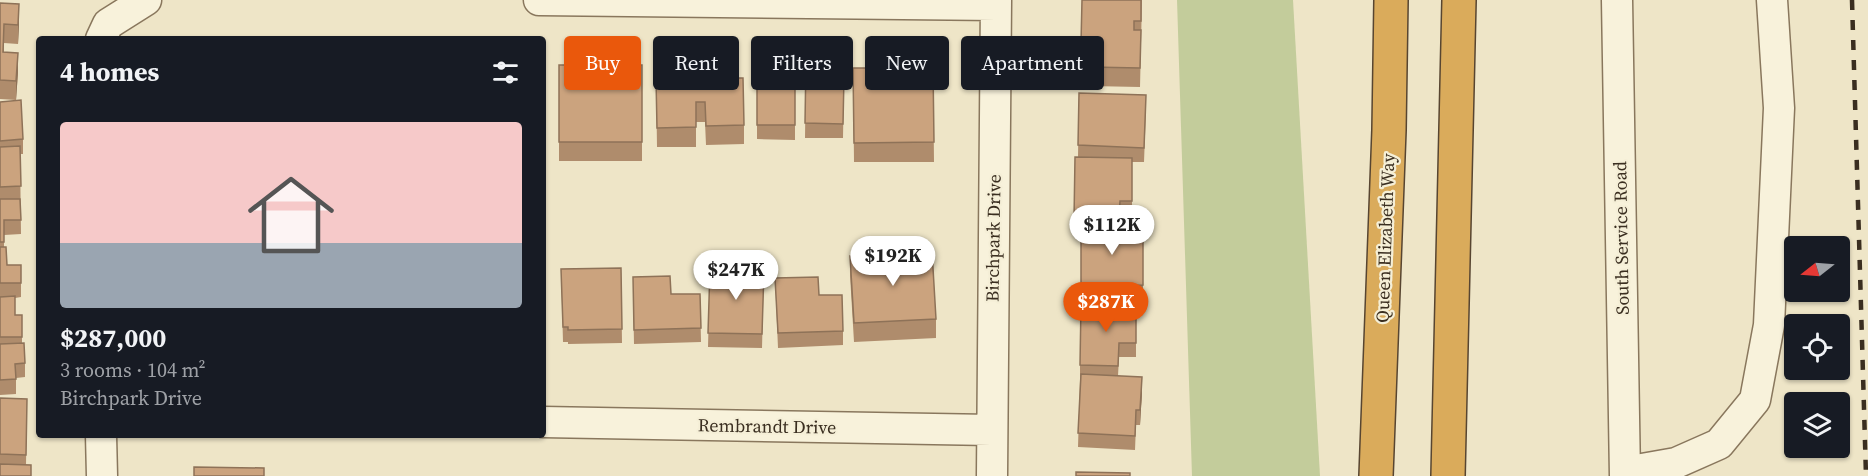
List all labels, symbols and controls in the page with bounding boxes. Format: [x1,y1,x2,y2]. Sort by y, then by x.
chip: Buy [564,36,641,90]
chip: Rent [653,36,739,90]
chip: Filters [751,36,853,90]
chip: New [865,36,949,90]
chip: Apartment [961,36,1104,90]
text: 4 homes [60,54,159,90]
icon: filters [489,56,522,89]
street label: Queen Elizabeth Way [1370,152,1400,323]
icon: home [237,161,345,269]
street label: South Service Road [1607,161,1635,315]
street label: Birchpark Drive [979,174,1007,302]
pin: $112K [1070,205,1154,256]
text: $112K [1083,210,1141,238]
pin: $192K [851,236,935,287]
north arrow [1784,236,1850,302]
map controls [1784,236,1850,458]
text: $192K [864,241,922,269]
pin: $247K [694,250,778,301]
text: $247K [707,255,765,283]
pin: $287K [1064,282,1148,333]
text: $287K [1077,287,1135,315]
button: locate [1784,314,1850,380]
text: $287,000 [60,320,166,356]
text: 3 rooms · 104 m² [60,356,206,384]
text: Birchpark Drive [60,384,202,412]
button: layers [1784,392,1850,458]
street label: Rembrandt Drive [698,412,836,440]

